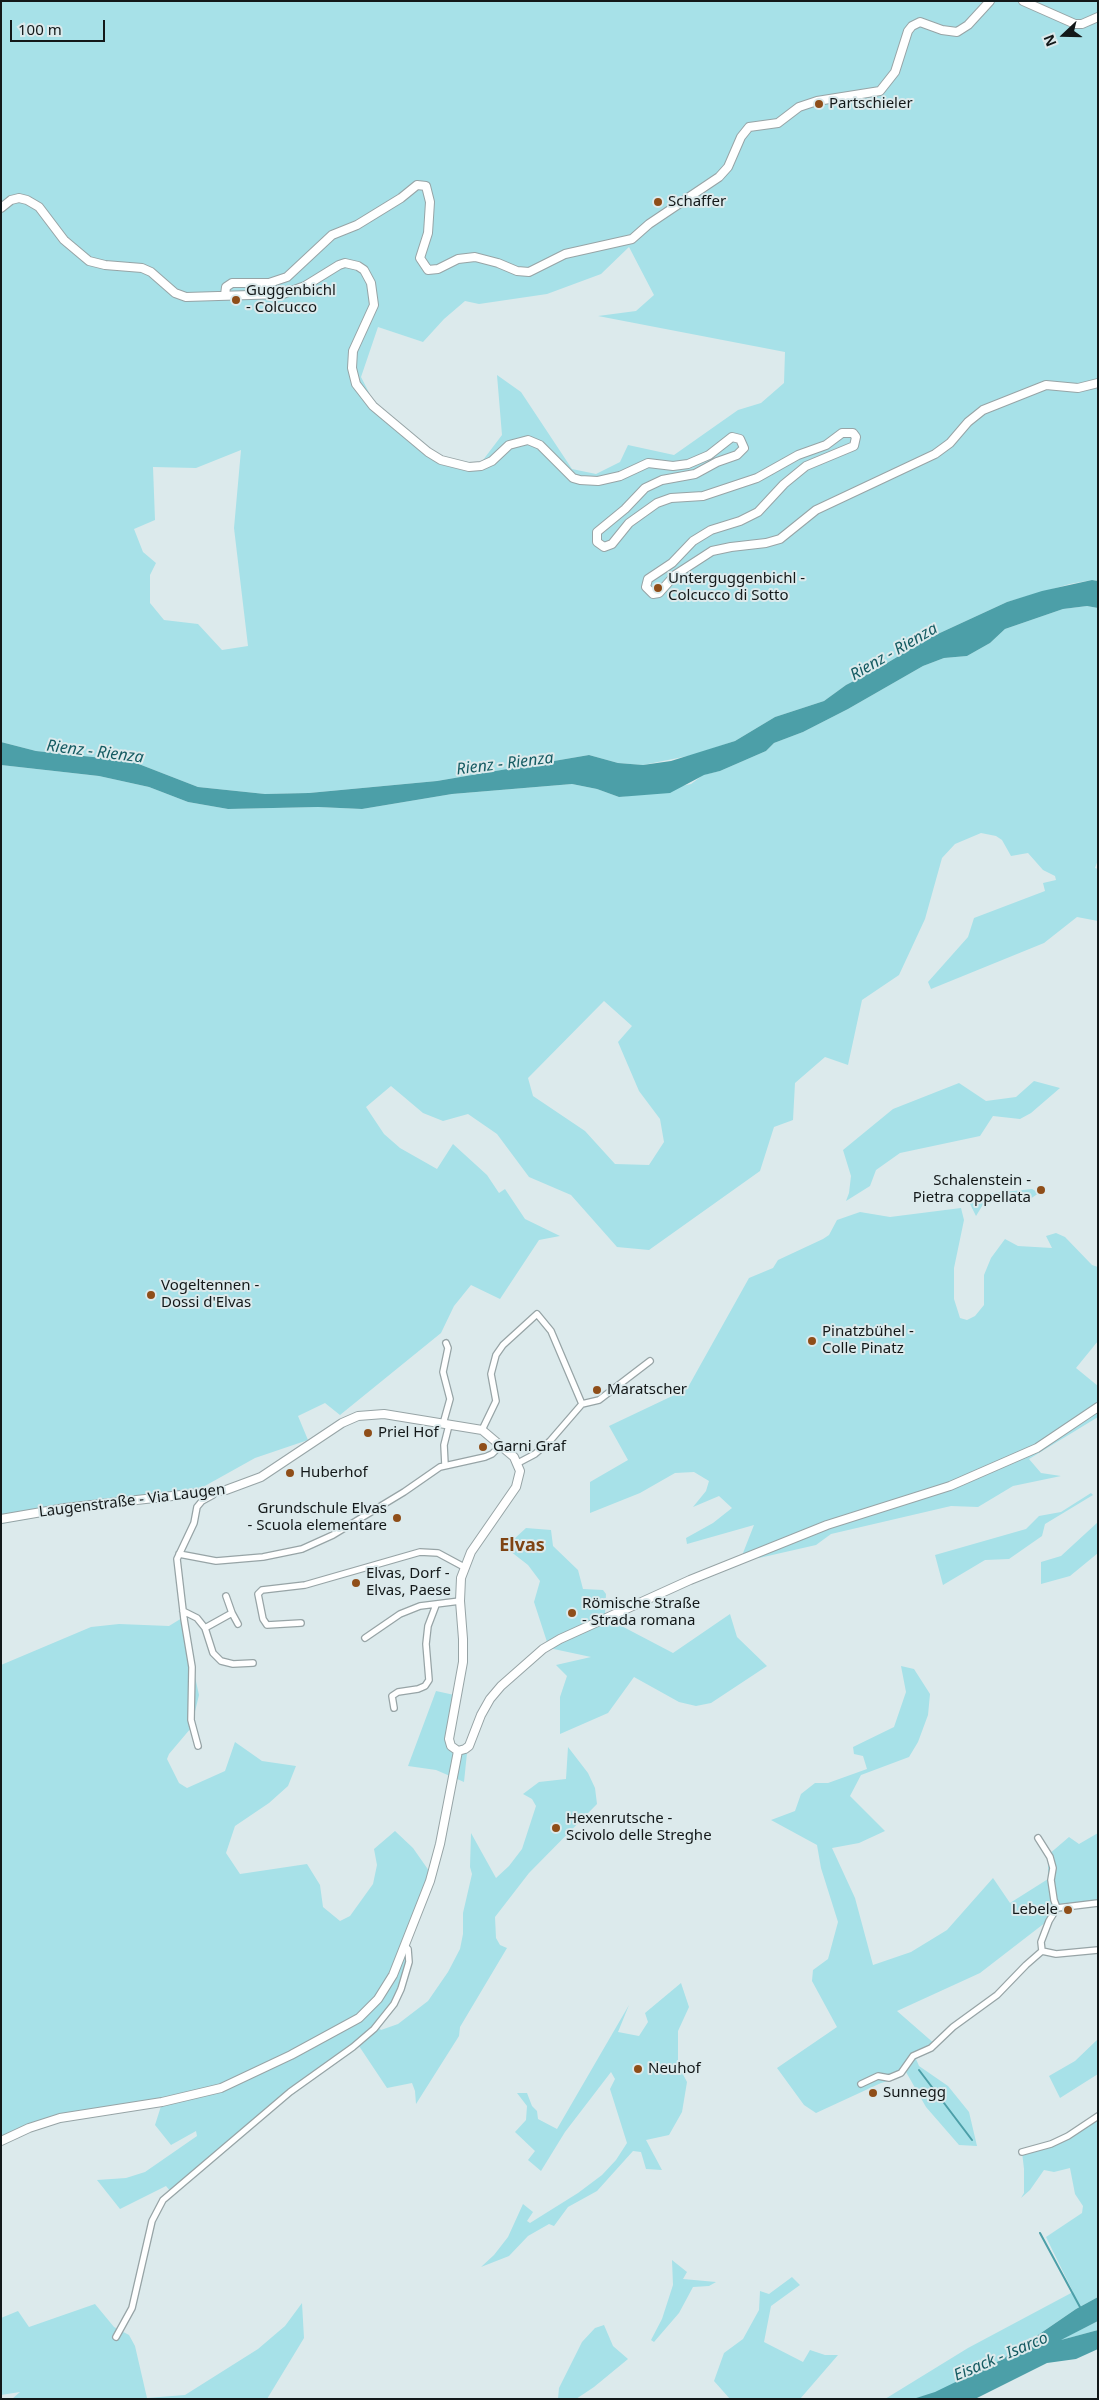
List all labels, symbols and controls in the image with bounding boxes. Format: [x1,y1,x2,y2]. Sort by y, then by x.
scale bar [12,10,108,42]
north arrow [1039,10,1089,60]
text: 100 m [18,19,62,39]
text: N [1039,32,1060,49]
place label: Partschieler [829,95,913,113]
marker: Partschieler [813,98,825,110]
place label: Schaffer [668,193,726,211]
marker: Schaffer [652,196,664,208]
place label: Guggenbichl - Colcucco [246,282,336,317]
marker: Guggenbichl - Colcucco [230,294,242,306]
place label: Unterguggenbichl - Colcucco di Sotto [668,570,805,605]
marker: Unterguggenbichl - Colcucco di Sotto [652,582,664,594]
water label: Rienz - Rienza [847,619,941,685]
water label: Rienz - Rienza [45,737,145,767]
water label: Rienz - Rienza [455,749,555,779]
place label: Schalenstein - Pietra coppellata [913,1172,1031,1207]
marker: Schalenstein - Pietra coppellata [1035,1184,1047,1196]
place label: Vogeltennen - Dossi d'Elvas [161,1277,259,1312]
marker: Vogeltennen - Dossi d'Elvas [145,1289,157,1301]
place label: Pinatzbühel - Colle Pinatz [822,1323,914,1358]
marker: Pinatzbühel - Colle Pinatz [806,1335,818,1347]
place label: Maratscher [607,1381,687,1399]
marker: Maratscher [591,1384,603,1396]
place label: Priel Hof [378,1424,439,1442]
marker: Priel Hof [362,1427,374,1439]
place label: Garni Graf [493,1438,566,1456]
marker: Garni Graf [477,1441,489,1453]
place label: Huberhof [300,1464,368,1482]
marker: Huberhof [284,1467,296,1479]
street label: Laugenstraße - Via Laugen [38,1481,226,1521]
place label: Grundschule Elvas - Scuola elementare [248,1500,387,1535]
marker: Grundschule Elvas - Scuola elementare [391,1512,403,1524]
district label: Elvas [499,1535,545,1557]
place label: Elvas, Dorf - Elvas, Paese [366,1565,451,1600]
marker: Elvas, Dorf - Elvas, Paese [350,1577,362,1589]
place label: Römische Straße - Strada romana [582,1595,700,1630]
marker: Römische Straße - Strada romana [566,1607,578,1619]
place label: Hexenrutsche - Scivolo delle Streghe [566,1810,712,1845]
marker: Hexenrutsche - Scivolo delle Streghe [550,1822,562,1834]
place label: Lebele [1012,1901,1058,1919]
marker: Lebele [1062,1904,1074,1916]
place label: Neuhof [648,2060,701,2078]
marker: Neuhof [632,2063,644,2075]
place label: Sunnegg [883,2084,946,2102]
marker: Sunnegg [867,2087,879,2099]
water label: Eisack - Isarco [951,2329,1051,2385]

